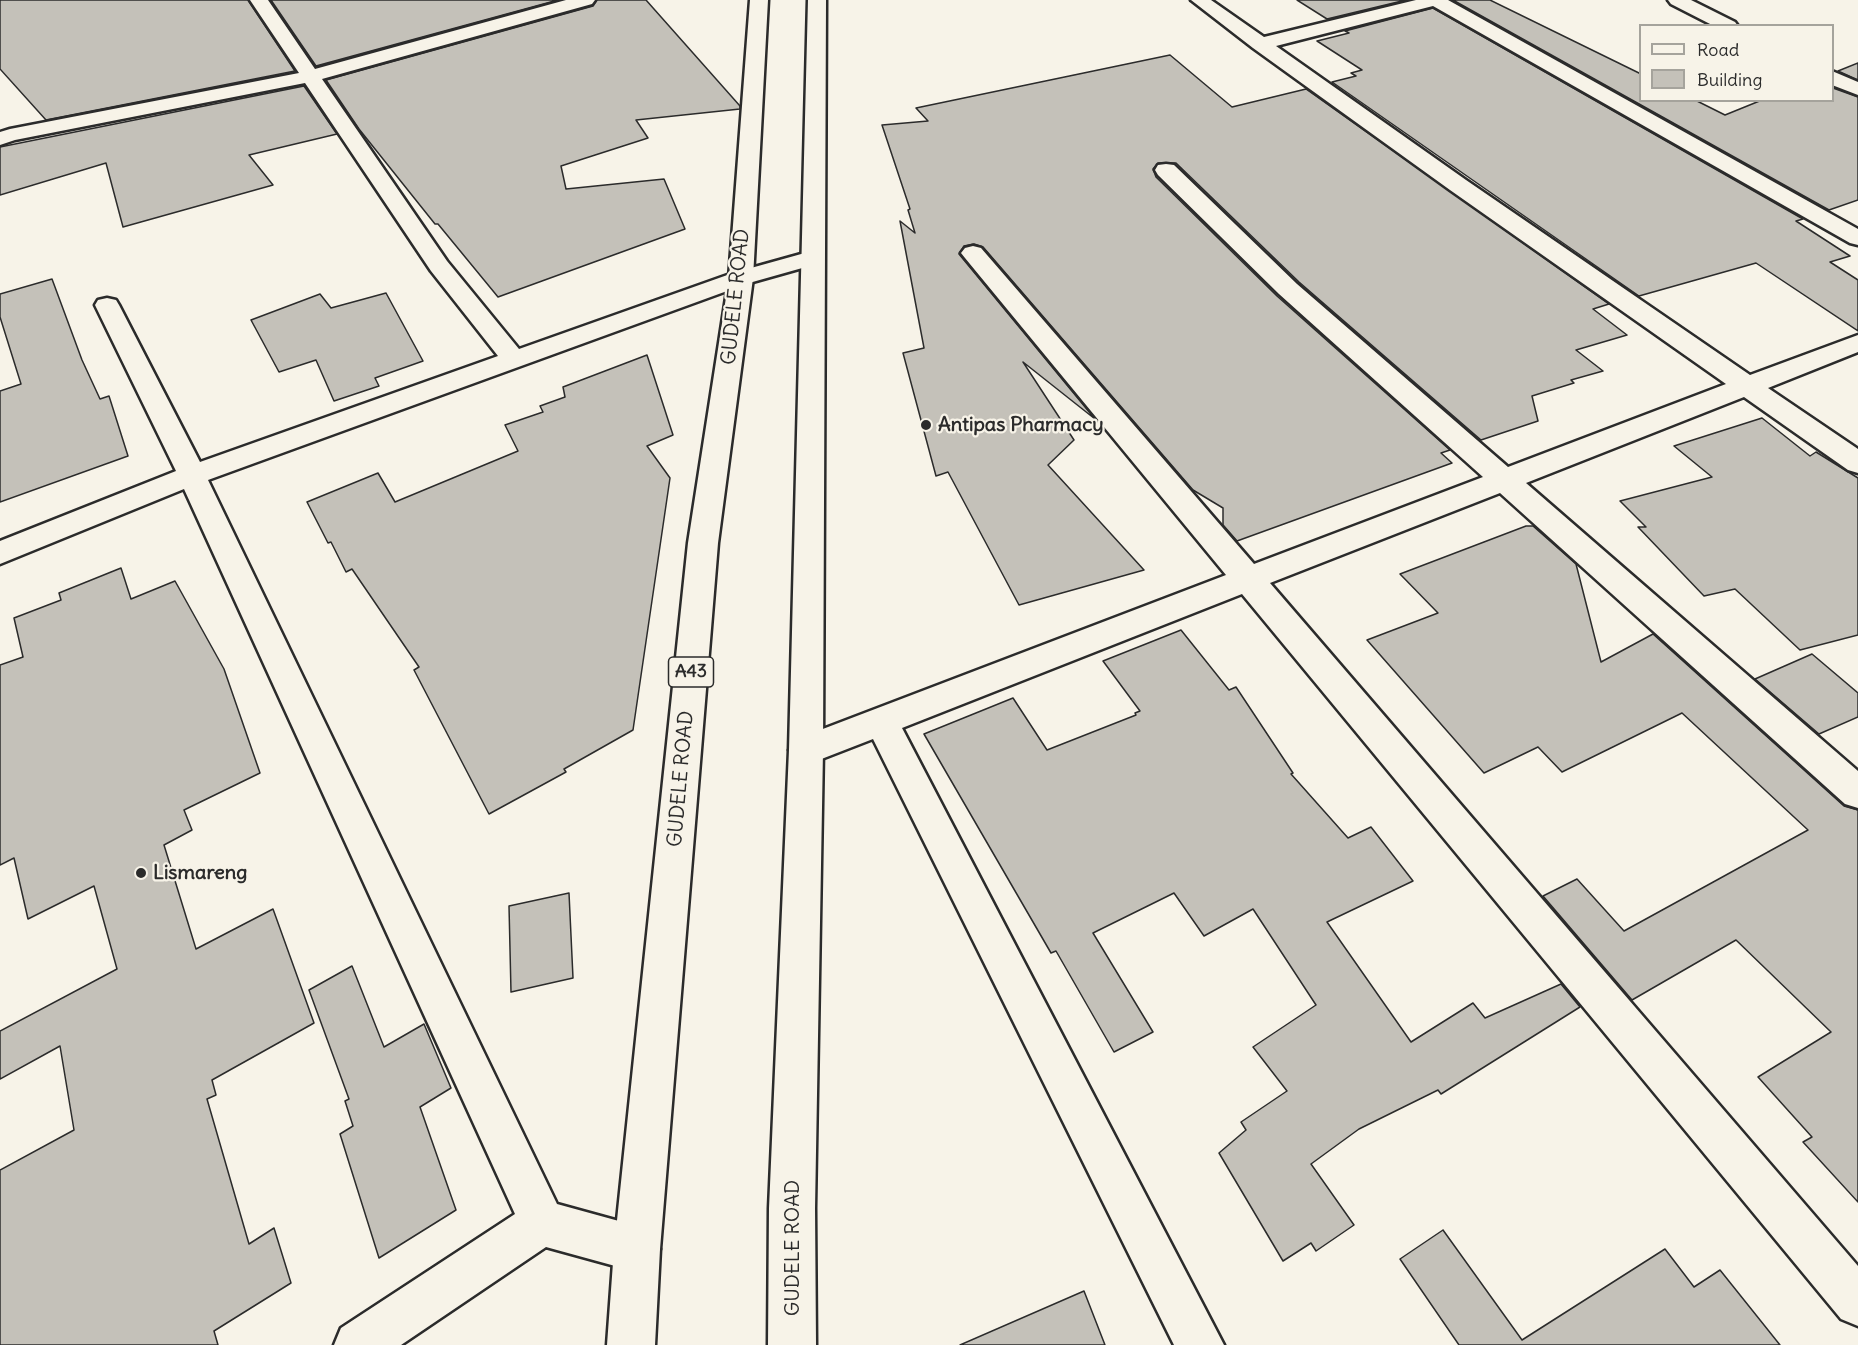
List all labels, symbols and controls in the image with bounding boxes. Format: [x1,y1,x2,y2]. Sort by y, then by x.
legend [1639,24,1834,102]
text: Road [1697,38,1739,61]
text: Building [1697,68,1762,91]
street label: GUDELE ROAD [717,228,755,366]
place label: Antipas Pharmacy [938,413,1104,437]
marker: Antipas Pharmacy [919,418,933,432]
road number: A43 [668,657,714,687]
street label: GUDELE ROAD [663,710,699,848]
place label: Lismareng [153,861,247,885]
marker: Lismareng [134,866,148,880]
street label: GUDELE ROAD [781,1180,805,1316]

